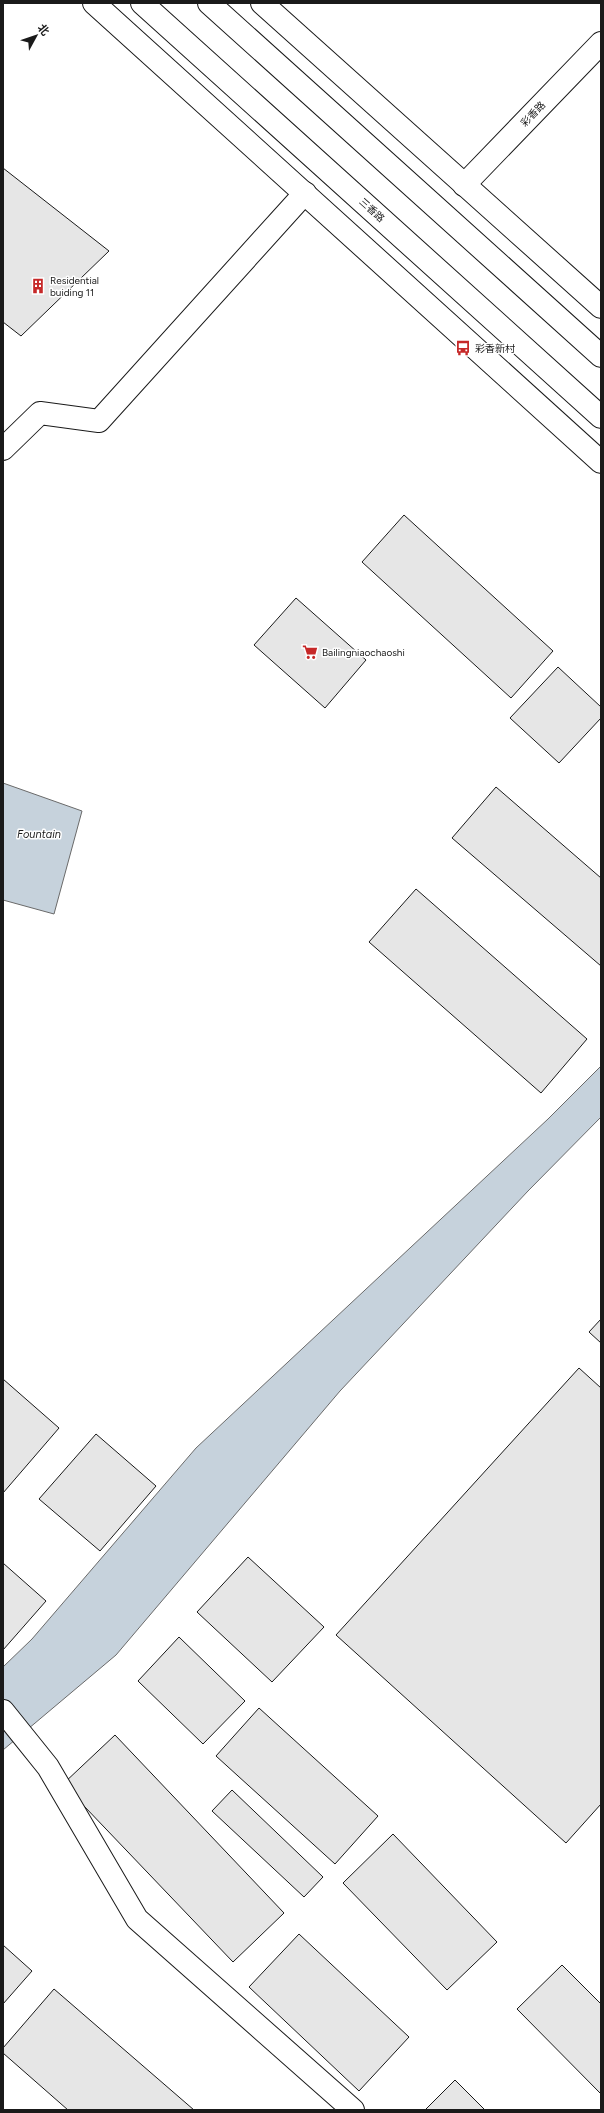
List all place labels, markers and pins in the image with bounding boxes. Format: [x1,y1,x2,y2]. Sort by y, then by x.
place label: Residential buiding 11 [50,274,99,299]
building icon: Residential buiding 11 [29,277,47,295]
bus stop icon: 彩香新村 [454,339,472,357]
place label: 彩香新村 [475,342,515,355]
supermarket icon: Bailingniaochaoshi [301,643,319,661]
place label: Bailingniaochaoshi [322,646,405,659]

